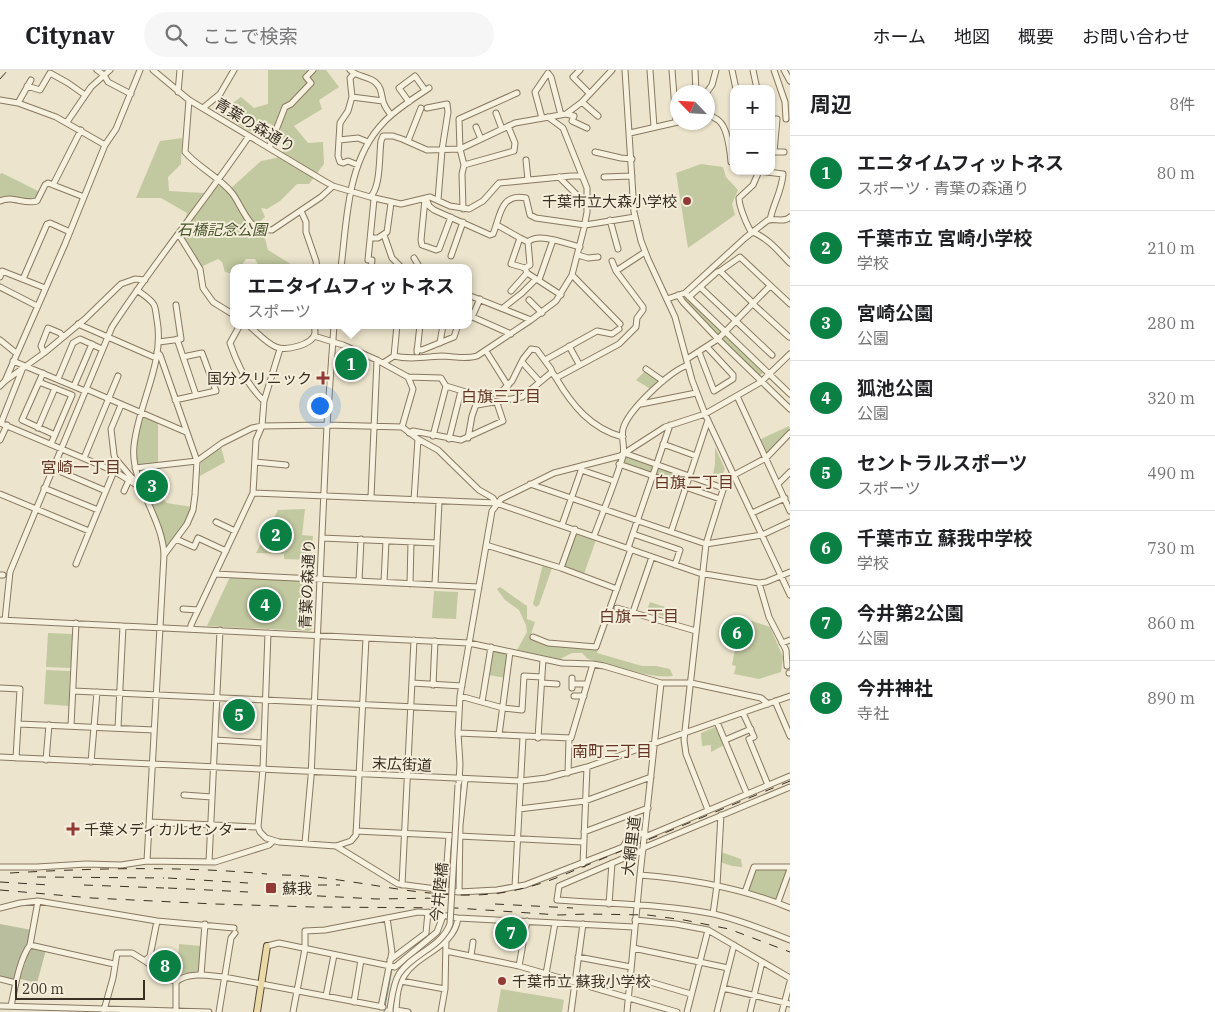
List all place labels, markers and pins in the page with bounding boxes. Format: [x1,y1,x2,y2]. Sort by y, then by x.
place label: 千葉市立大森小学校 [542,192,677,211]
marker: 千葉市立大森小学校 [681,195,693,207]
pin: 1 [335,345,367,383]
place label: 国分クリニック [207,369,312,388]
marker: 国分クリニック [316,371,330,385]
pin: 3 [136,467,168,505]
pin: 2 [260,516,292,554]
pin: 4 [249,586,281,624]
pin: 6 [721,614,753,652]
pin: 5 [223,696,255,734]
place label: 千葉メディカルセンター [84,820,248,839]
marker: 千葉メディカルセンター [66,822,80,836]
place label: 蘇我 [282,879,312,898]
marker: 蘇我 [264,881,278,895]
pin: 7 [495,914,527,952]
pin: 8 [149,947,181,985]
place label: 千葉市立 蘇我小学校 [512,972,650,991]
marker: 千葉市立 蘇我小学校 [496,975,508,987]

